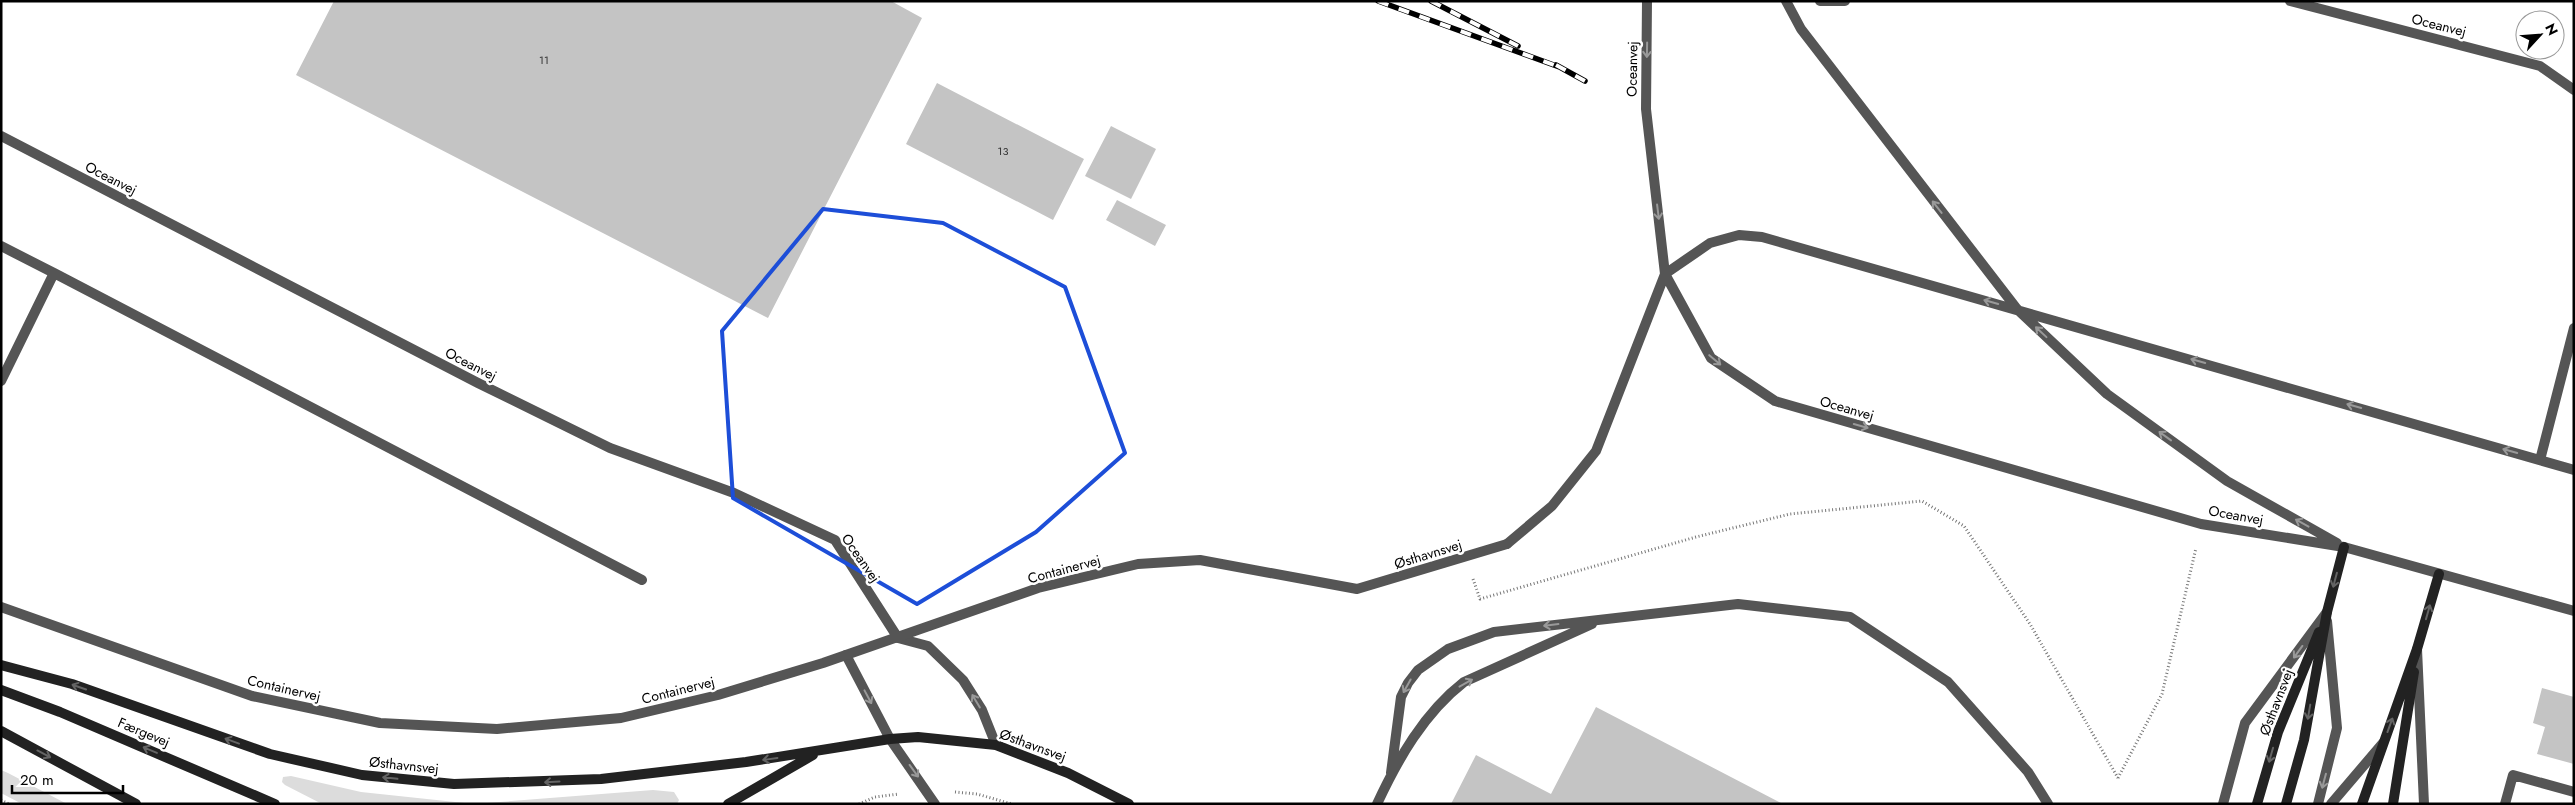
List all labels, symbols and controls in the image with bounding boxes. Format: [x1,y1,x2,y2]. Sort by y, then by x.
street label: Oceanvej [2410,9,2468,41]
north arrow [2515,10,2565,60]
text: N [2540,20,2563,39]
street label: Oceanvej [1622,41,1642,97]
one-way arrow [1642,42,1651,58]
house number: 11 [539,52,549,68]
house number: 13 [998,143,1008,159]
street label: Oceanvej [82,156,140,200]
one-way arrow [1932,201,1943,214]
one-way arrow [1653,203,1663,219]
one-way arrow [1984,296,2000,306]
one-way arrow [2035,326,2047,338]
street label: Oceanvej [442,342,500,386]
one-way arrow [1709,354,1722,365]
one-way arrow [2190,356,2206,366]
street label: Oceanvej [1818,391,1876,425]
one-way arrow [2346,401,2362,411]
one-way arrow [1853,421,1869,431]
one-way arrow [2158,431,2172,441]
one-way arrow [2503,446,2519,456]
street label: Oceanvej [2207,500,2265,530]
one-way arrow [2295,518,2310,528]
street label: Oceanvej [837,529,885,587]
street label: Østhavnsvej [1392,534,1464,574]
street label: Containervej [1025,550,1103,588]
one-way arrow [2330,571,2340,587]
one-way arrow [2424,604,2433,620]
one-way arrow [1543,620,1559,630]
one-way arrow [2292,644,2303,658]
street label: Østhavnsvej [2254,666,2298,738]
street label: Containervej [245,670,323,706]
street label: Containervej [639,671,717,709]
one-way arrow [1458,677,1473,687]
one-way arrow [1402,678,1412,693]
one-way arrow [72,682,87,691]
one-way arrow [864,689,873,704]
one-way arrow [970,694,980,708]
one-way arrow [2303,704,2313,720]
street label: Færgevej [115,712,173,752]
one-way arrow [2386,717,2395,733]
street label: Østhavnsvej [997,724,1069,766]
one-way arrow [225,736,240,745]
one-way arrow [143,744,158,754]
one-way arrow [2265,747,2275,763]
one-way arrow [36,750,51,759]
street label: Østhavnsvej [368,751,440,779]
one-way arrow [763,754,779,764]
scale bar [12,762,124,794]
one-way arrow [908,764,919,777]
text: 20 m [20,769,54,791]
one-way arrow [382,773,398,783]
one-way arrow [2318,773,2328,789]
one-way arrow [544,777,560,786]

